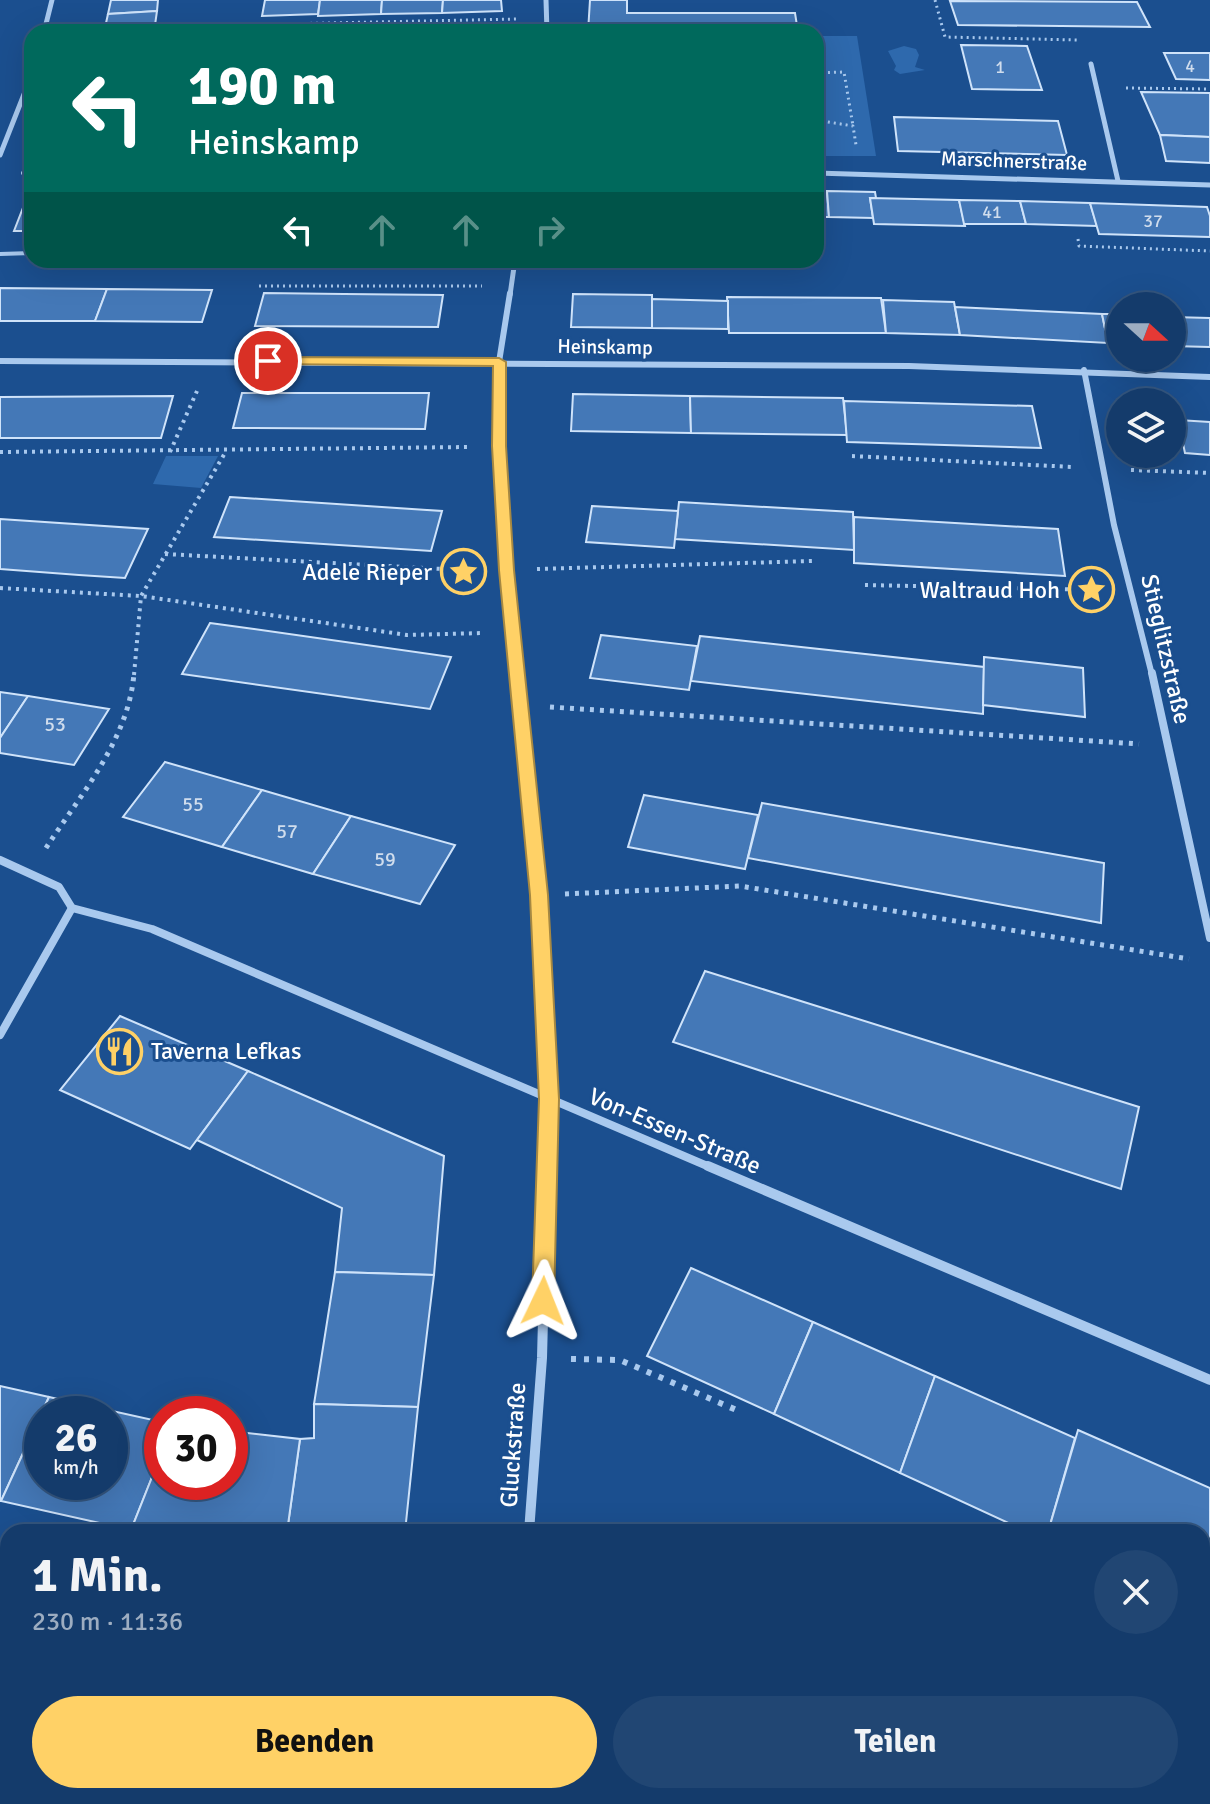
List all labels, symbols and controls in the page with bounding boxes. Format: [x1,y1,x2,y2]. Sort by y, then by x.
text: 190 m [188,51,336,120]
house number: 4 [1185,55,1195,77]
icon: left [56,56,160,160]
house number: 1 [995,56,1005,78]
text: Heinskamp [188,120,360,165]
street label: Marschnerstraße [940,146,1088,176]
house number: 41 [982,201,1002,223]
icon: left [276,208,320,252]
icon: ahead [360,208,404,252]
icon: ahead [444,208,488,252]
icon: right [528,208,572,252]
house number: 37 [1143,210,1163,232]
north arrow [1106,292,1186,372]
map controls [1106,292,1186,468]
pin [234,327,302,395]
street label: Heinskamp [557,334,653,360]
icon: arrive [246,339,290,383]
button: layers [1106,388,1186,468]
place icon: Adele Rieper [439,548,487,596]
place label: Adele Rieper [302,557,432,587]
place icon: Waltraud Hoh [1067,566,1115,614]
street label: Stieglitzstraße [1134,571,1198,727]
place label: Waltraud Hoh [920,575,1060,605]
house number: 53 [44,712,66,737]
house number: 55 [182,792,204,817]
house number: 57 [276,819,298,844]
house number: 59 [374,847,396,872]
restaurant icon: Taverna Lefkas [96,1027,144,1075]
place label: Taverna Lefkas [151,1036,302,1066]
street label: Von-Essen-Straße [584,1081,766,1181]
position arrow [501,1259,585,1343]
street label: Gluckstraße [494,1381,532,1509]
speed limit sign: 30 [144,1396,248,1500]
text: 26 [54,1413,98,1463]
text: km/h [53,1455,99,1480]
text: 1 Min. [32,1546,163,1605]
button: close [1094,1550,1178,1634]
text: 230 m · 11:36 [32,1606,183,1638]
button: Beenden [32,1696,597,1788]
button: Teilen [613,1696,1178,1788]

